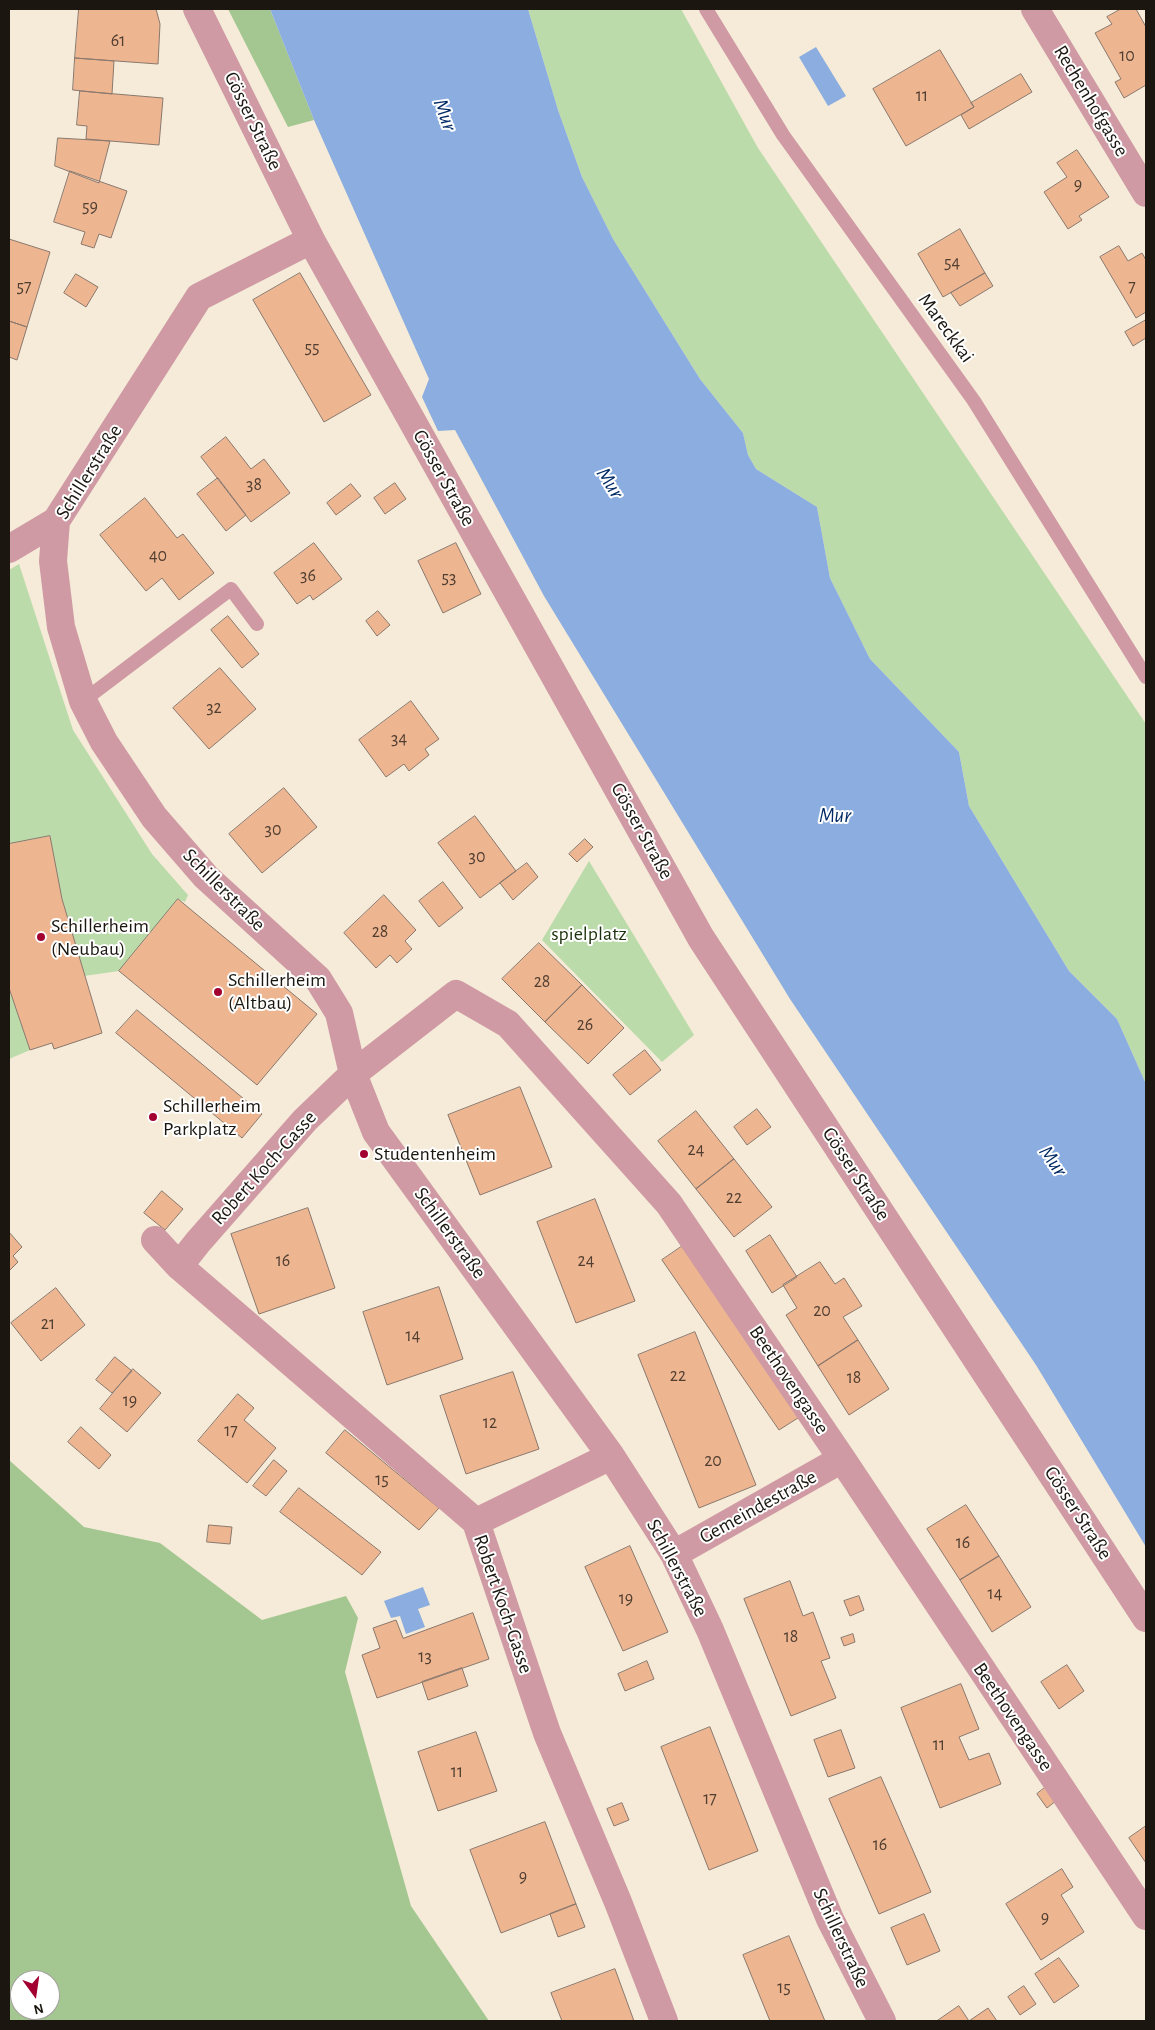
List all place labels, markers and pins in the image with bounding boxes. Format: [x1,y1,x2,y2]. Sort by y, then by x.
place label: Schillerheim (Neubau) [51,914,149,961]
marker: Schillerheim (Neubau) [35,931,47,943]
place label: Schillerheim (Altbau) [228,968,326,1015]
marker: Schillerheim (Altbau) [212,986,224,998]
place label: Schillerheim Parkplatz [163,1094,261,1141]
marker: Schillerheim Parkplatz [147,1111,159,1123]
place label: Studentenheim [374,1142,496,1166]
marker: Studentenheim [358,1148,370,1160]

